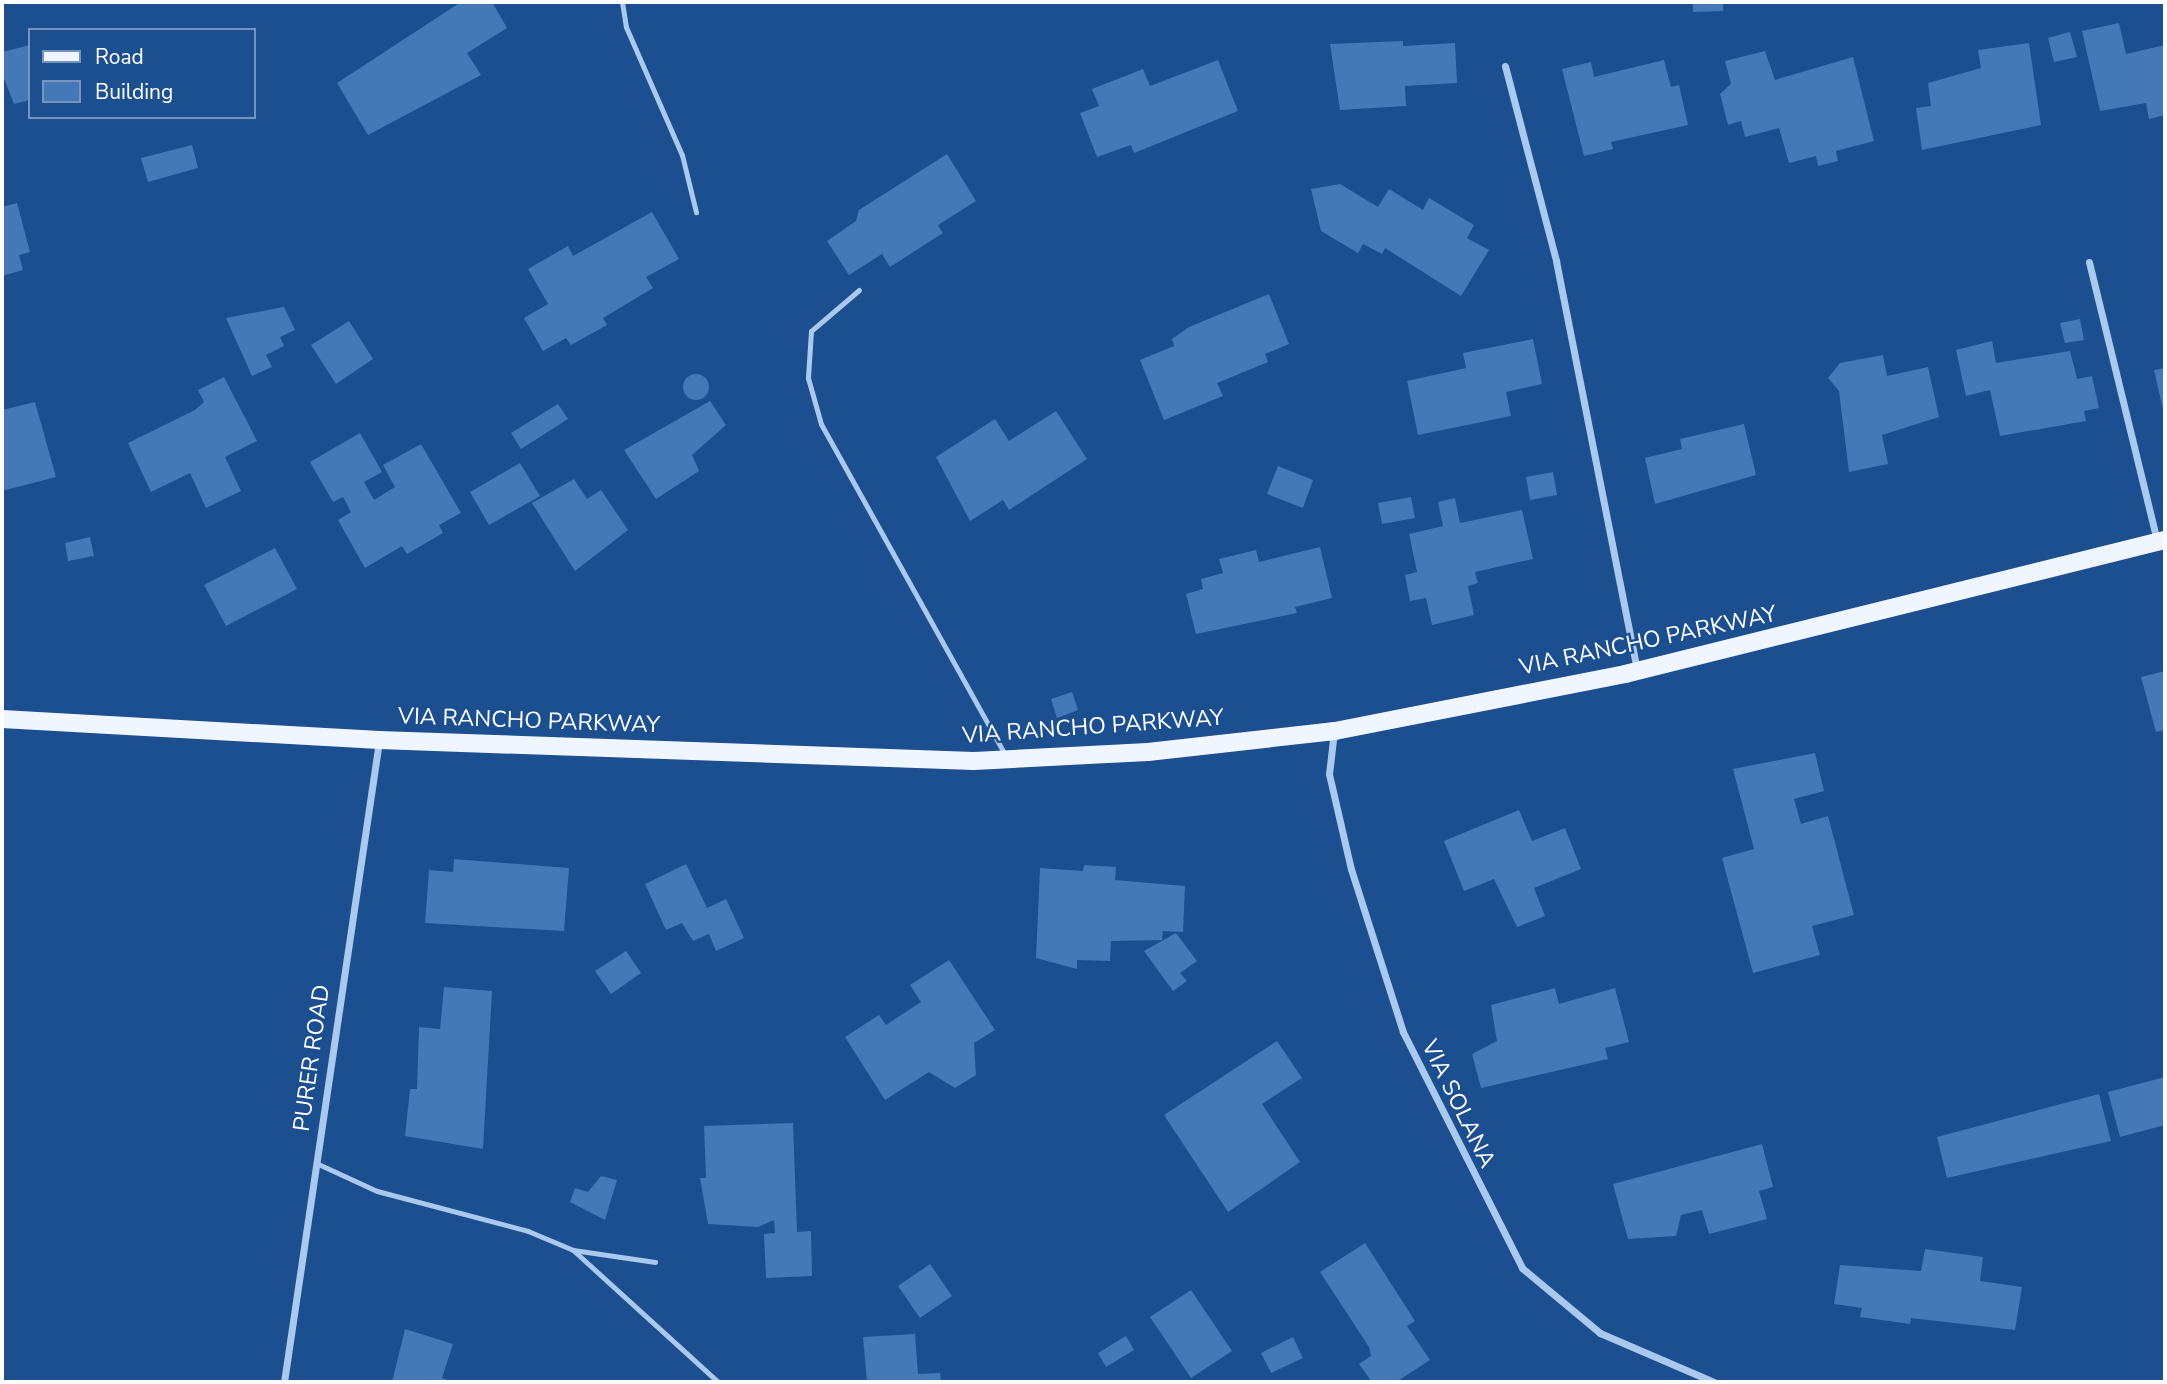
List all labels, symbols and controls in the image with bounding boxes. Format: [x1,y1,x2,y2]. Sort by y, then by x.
legend [28,28,256,119]
text: Road [95,43,144,71]
text: Building [95,78,173,106]
street label: VIA RANCHO PARKWAY [1517,600,1779,682]
street label: VIA RANCHO PARKWAY [398,703,660,739]
street label: VIA RANCHO PARKWAY [961,704,1225,750]
street label: PURER ROAD [288,983,336,1133]
street label: VIA SOLANA [1415,1036,1501,1172]

